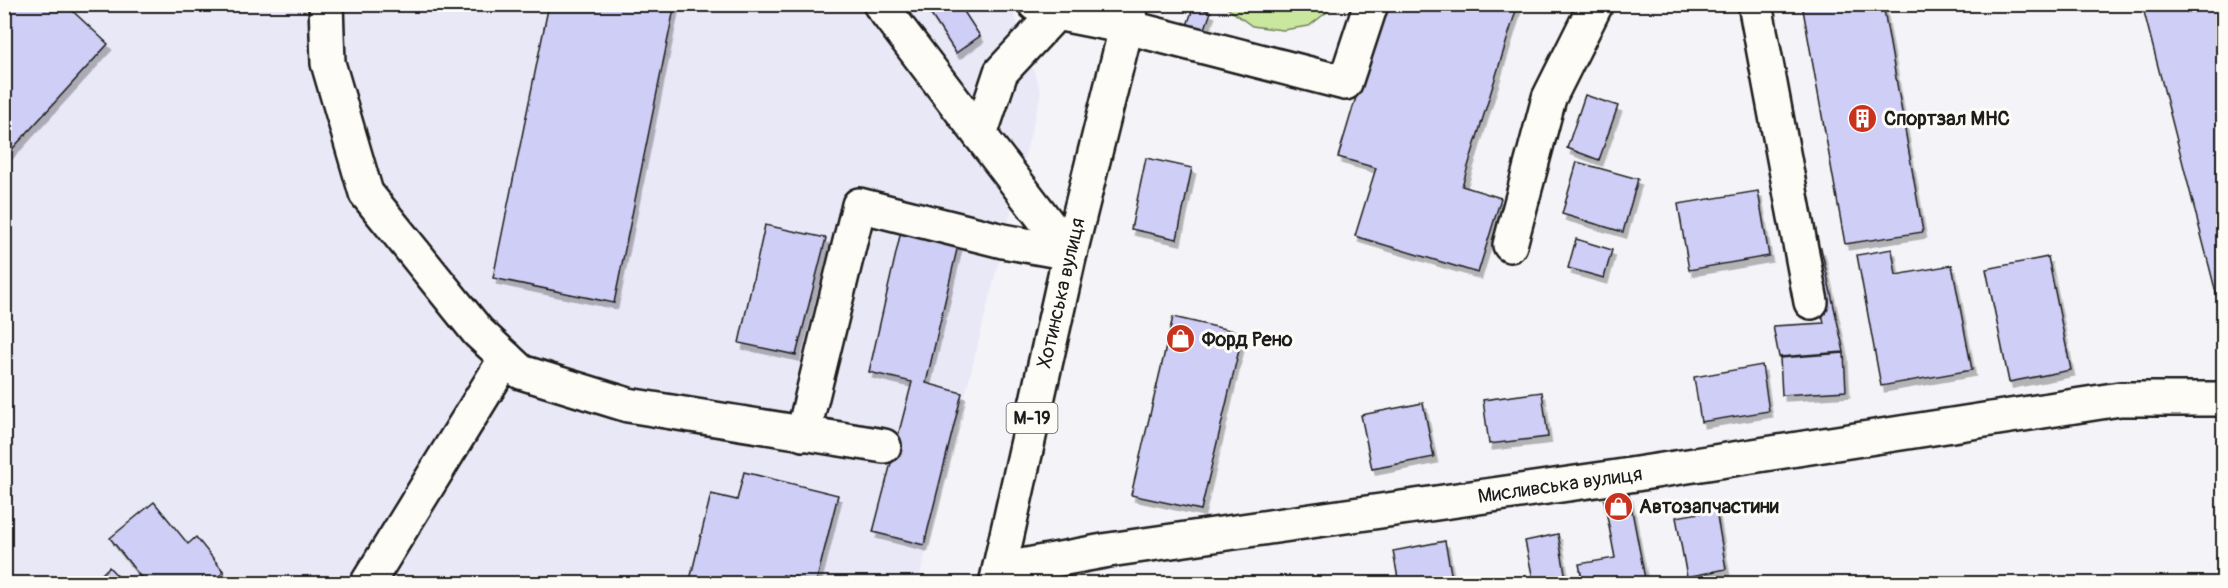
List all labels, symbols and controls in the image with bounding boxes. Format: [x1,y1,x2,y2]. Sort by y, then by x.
building icon: Спортзал МНС [1847,102,1879,134]
place label: Спортзал МНС [1884,106,2010,131]
street label: Хотинська вулиця [1032,215,1090,371]
shop icon: Форд Рено [1165,323,1197,355]
place label: Форд Рено [1201,327,1293,352]
road number: М-19 [1006,403,1058,433]
street label: Мисливська вулиця [1476,461,1644,509]
shop icon: Автозапчастини [1602,490,1634,522]
place label: Автозапчастини [1639,494,1779,519]

